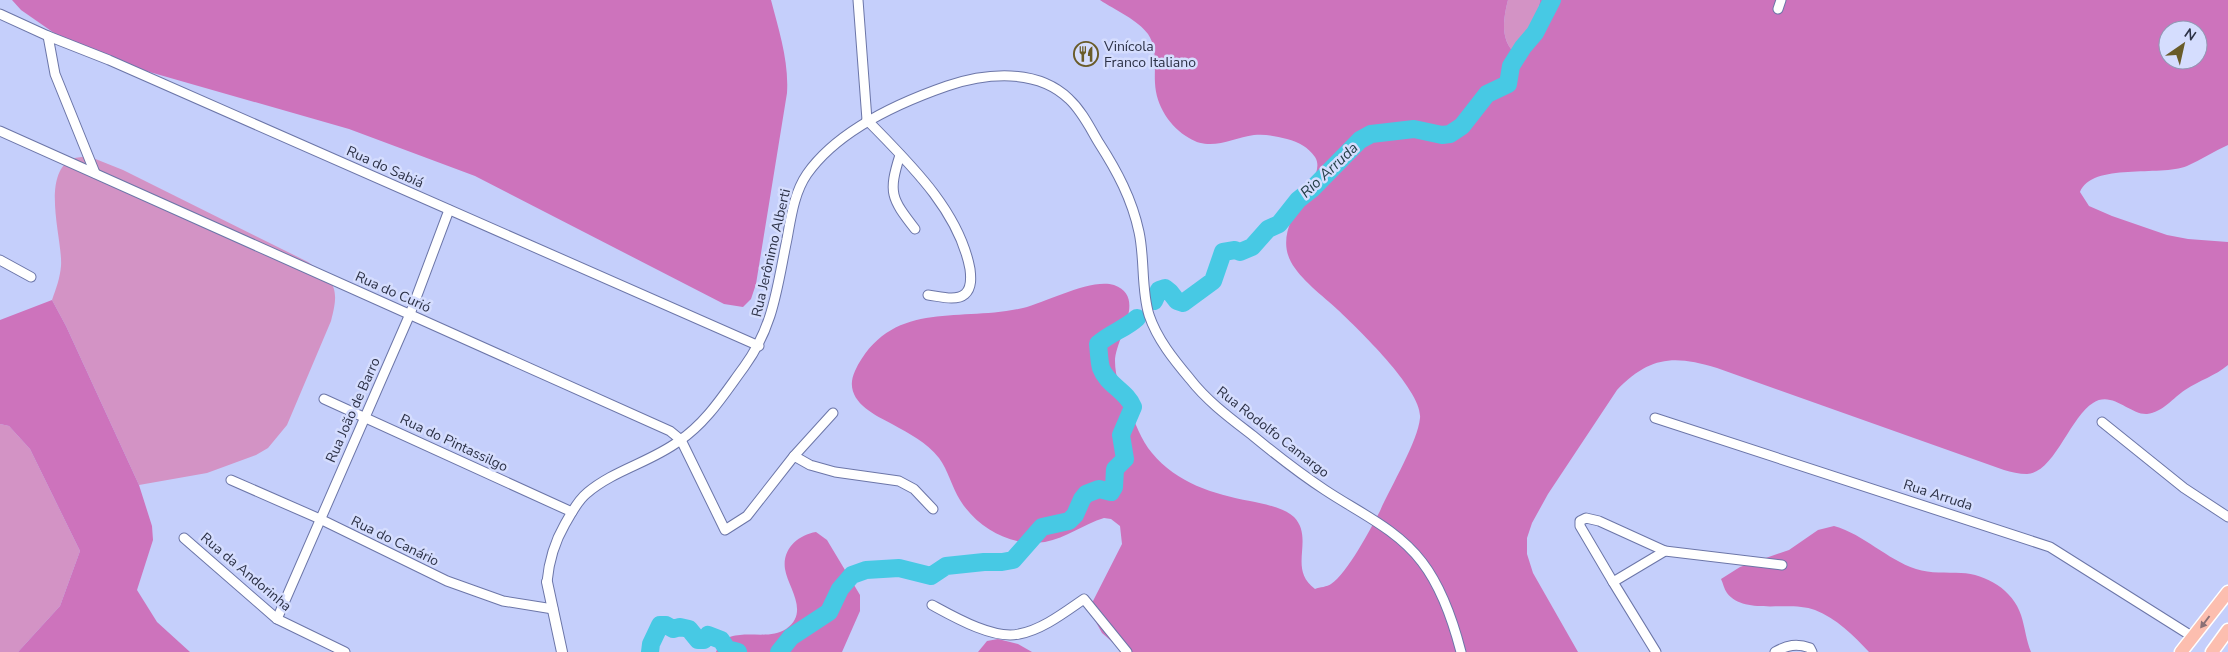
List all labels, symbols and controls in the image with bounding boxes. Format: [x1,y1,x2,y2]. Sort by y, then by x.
north arrow [2158,20,2208,70]
text: N [2180,24,2200,45]
place label: Vinícola Franco Italiano [1103,37,1196,72]
restaurant icon: Vinícola Franco Italiano [1073,41,1099,67]
water label: Rio Arruda [1296,138,1362,202]
street label: Rua do Sabiá [343,142,427,192]
street label: Rua Jerônimo Alberti [747,187,795,319]
street label: Rua do Curió [352,267,434,317]
street label: Rua João de Barro [321,354,385,466]
street label: Rua Rodolfo Camargo [1213,382,1333,482]
street label: Rua do Pintassilgo [397,410,511,476]
street label: Rua Arruda [1901,475,1975,515]
street label: Rua do Canário [348,511,442,571]
street label: Rua da Andorinha [197,528,295,616]
one-way arrow [2200,615,2210,629]

